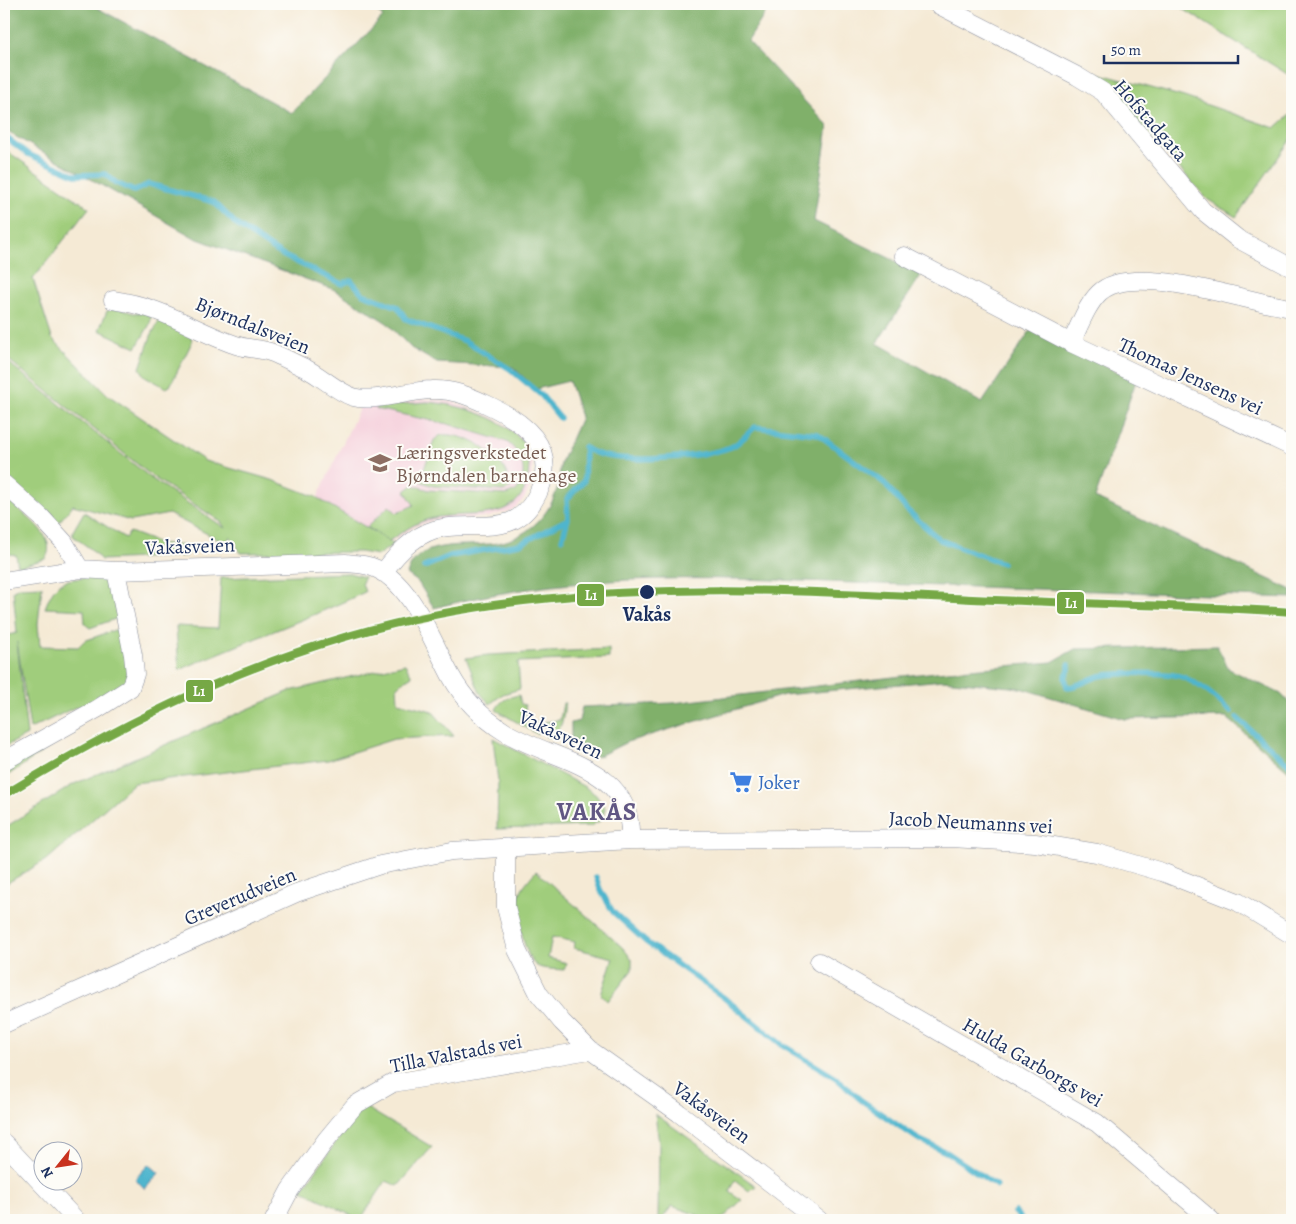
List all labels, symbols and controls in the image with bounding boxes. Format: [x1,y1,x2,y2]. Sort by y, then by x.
scale bar [1104,32,1237,64]
text: 50 m [1111,40,1141,60]
street label: Hofstadgata [1107,73,1194,168]
street label: Bjørndalsveien [191,290,314,361]
street label: Thomas Jensens vei [1114,331,1267,422]
place label: Læringsverkstedet Bjørndalen barnehage [396,439,576,489]
school or university icon: Læringsverkstedet Bjørndalen barnehage [367,450,393,476]
street label: Vakåsveien [144,531,235,562]
line badge: L1 [576,583,605,607]
marker: Vakås [638,583,656,601]
text: L1 [585,586,597,605]
line badge: L1 [1056,591,1085,615]
text: L1 [1065,594,1077,613]
place label: Vakås [622,601,671,628]
line badge: L1 [185,679,214,703]
text: L1 [193,682,205,701]
street label: Vakåsveien [513,703,607,766]
supermarket icon: Joker [728,769,754,795]
place label: Joker [758,769,800,796]
district label: VAKÅS [556,795,637,829]
street label: Jacob Neumanns vei [888,805,1054,840]
street label: Greverudveien [180,861,300,932]
street label: Hulda Garborgs vei [958,1011,1108,1114]
street label: Tilla Valstads vei [388,1027,524,1079]
street label: Vakåsveien [667,1074,756,1150]
north arrow [32,1142,82,1192]
text: N [36,1163,58,1181]

